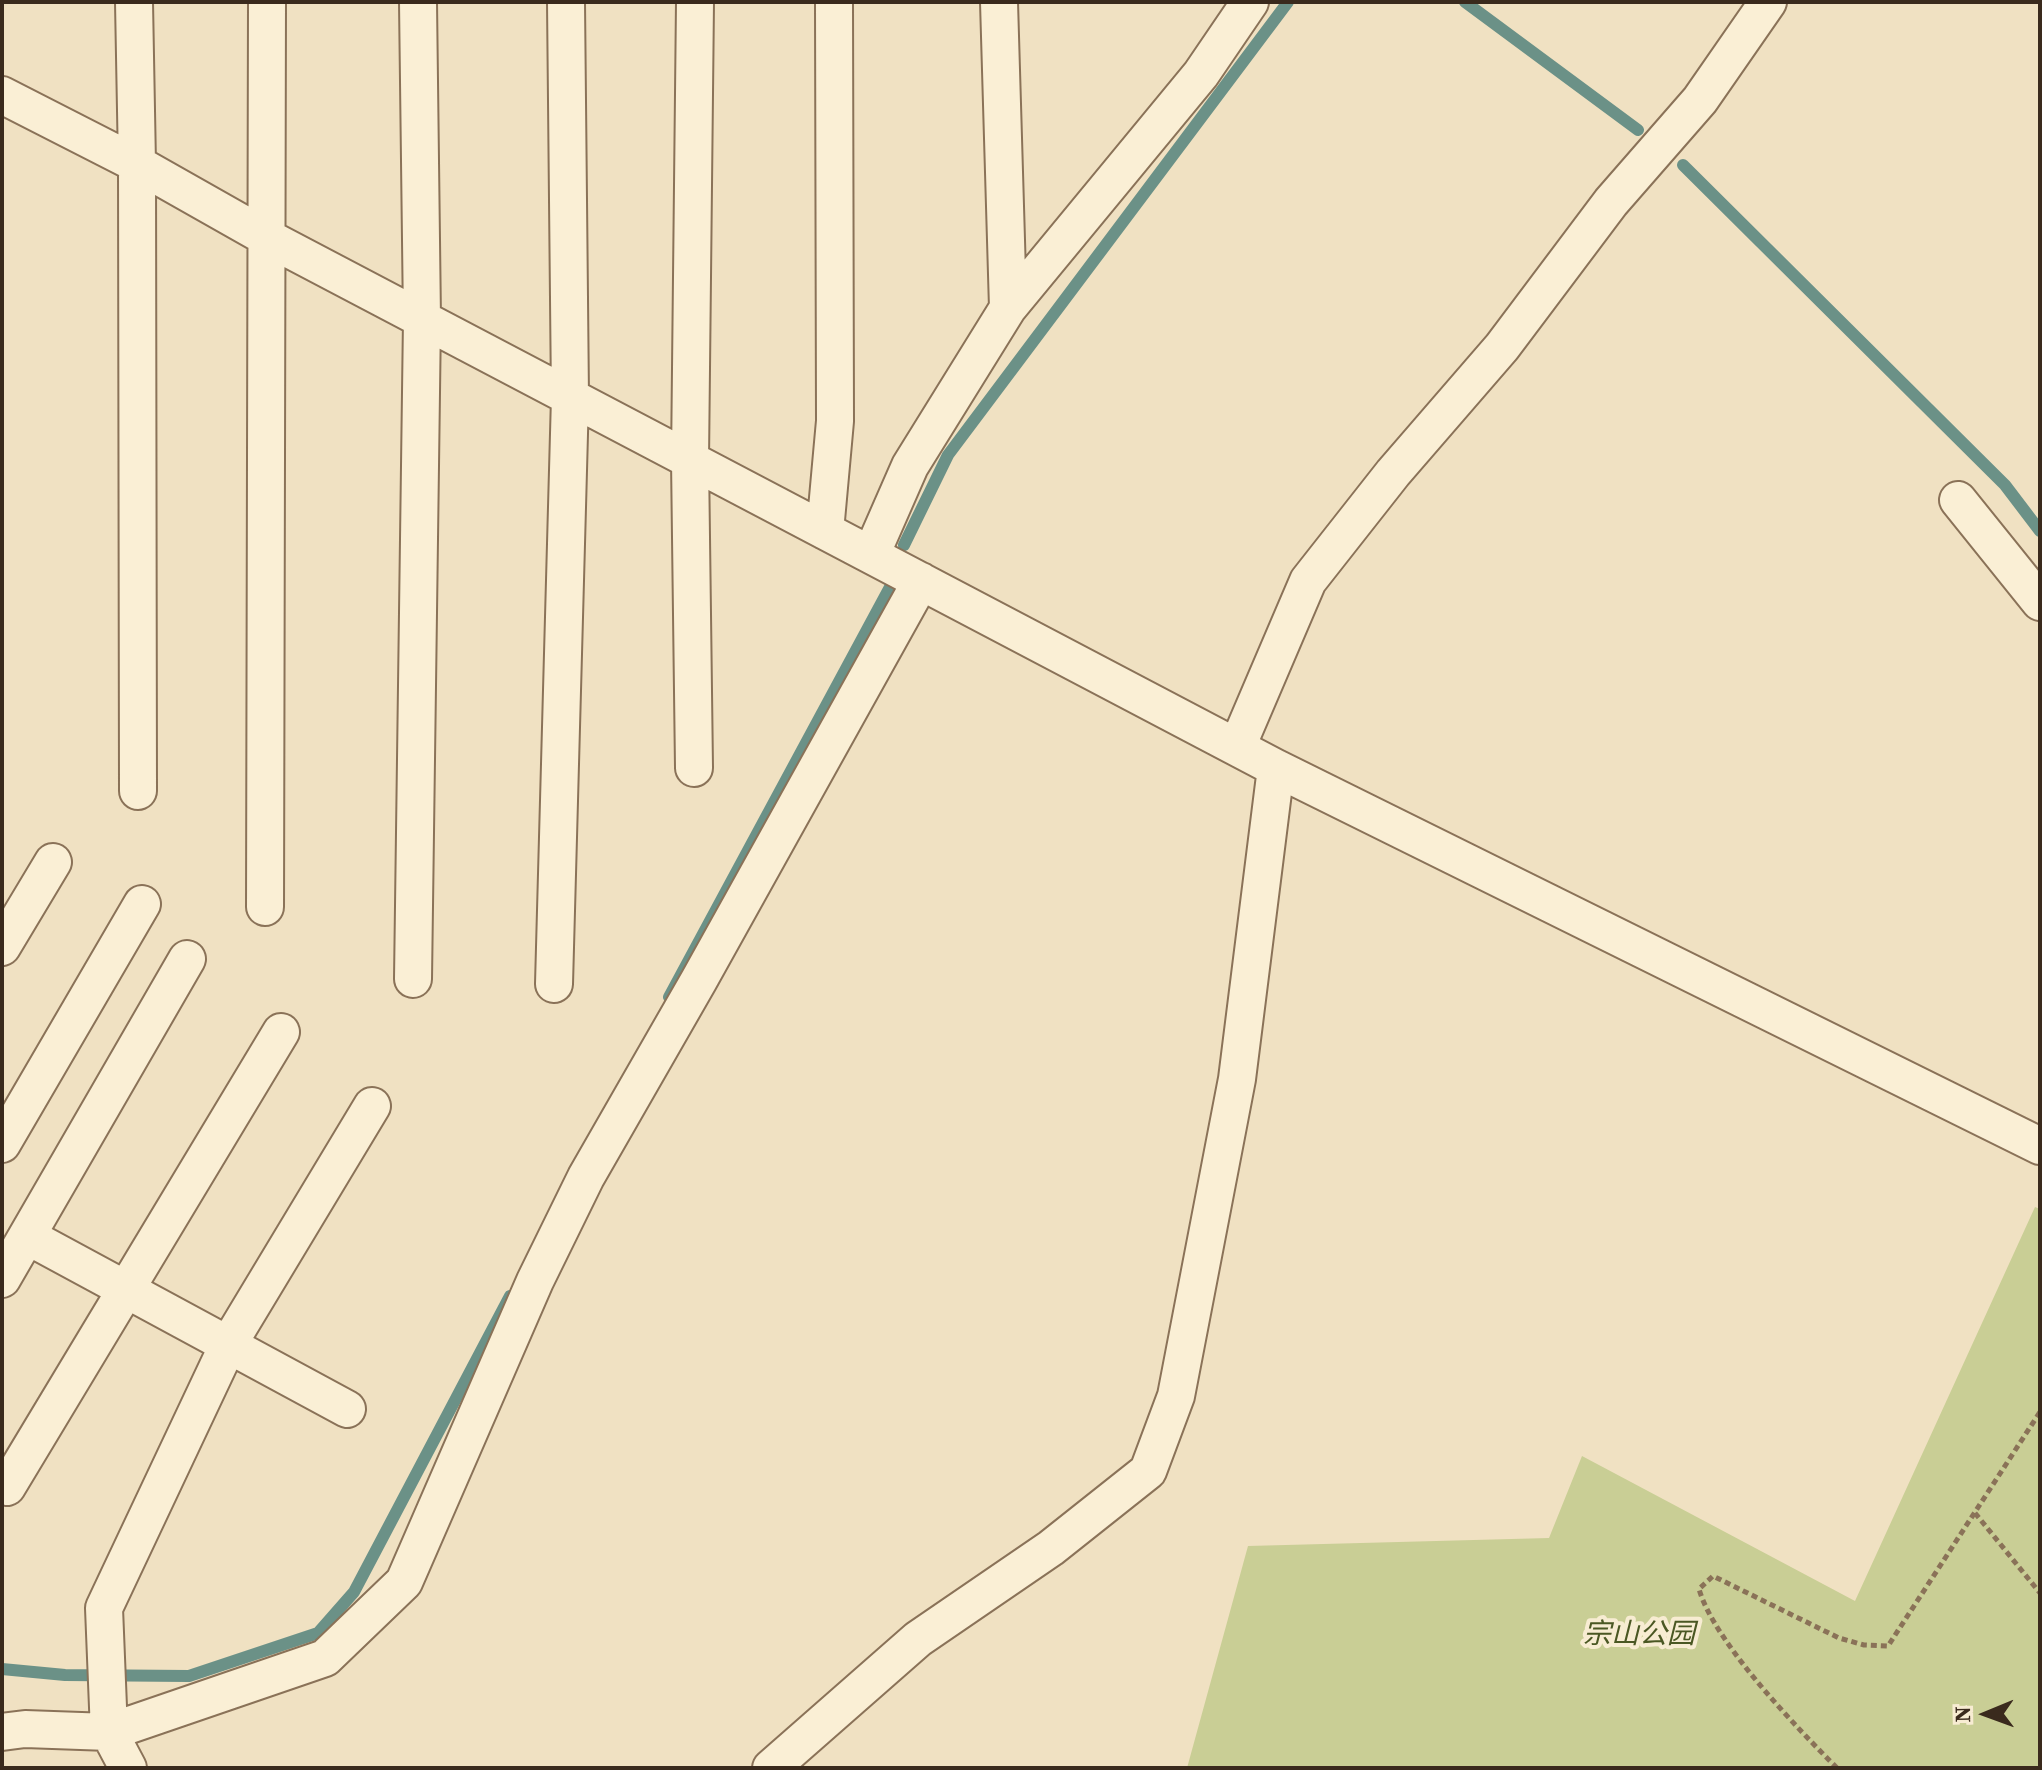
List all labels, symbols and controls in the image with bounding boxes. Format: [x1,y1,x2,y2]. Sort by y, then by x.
park label: 宗山公园 [1583,1619,1695,1653]
north arrow [1946,1674,2026,1754]
text: N [1947,1706,1977,1723]

